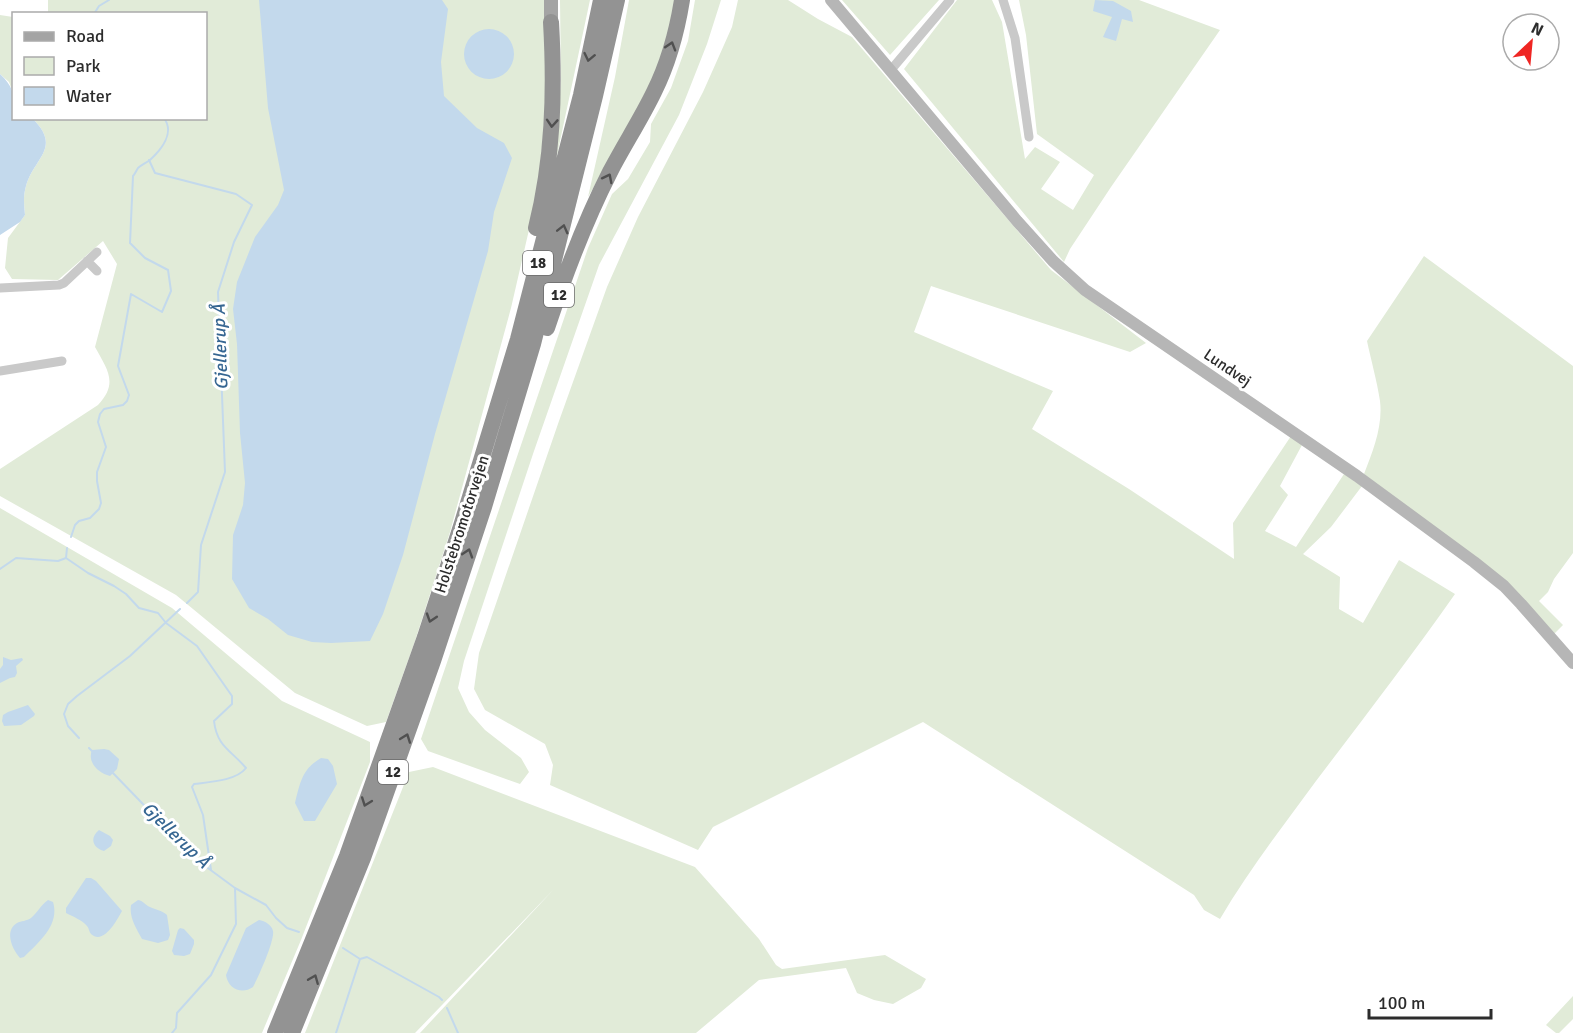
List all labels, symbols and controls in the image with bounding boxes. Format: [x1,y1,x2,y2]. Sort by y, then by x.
legend [12,12,207,120]
north arrow [1501,12,1561,72]
text: N [1528,18,1547,41]
text: Road [66,25,105,47]
one-way arrow [664,41,676,52]
one-way arrow [583,52,596,62]
text: Park [66,55,101,77]
text: Water [66,85,112,107]
one-way arrow [546,118,559,127]
one-way arrow [600,173,612,184]
one-way arrow [555,224,568,234]
road number: 18 [523,251,553,275]
road number: 12 [544,283,574,307]
water label: Gjellerup Å [207,303,232,390]
street label: Lundvej [1200,345,1255,391]
street label: Holstebromotorvejen [430,453,494,596]
one-way arrow [461,548,474,559]
one-way arrow [426,612,438,623]
one-way arrow [398,733,411,744]
road number: 12 [378,760,408,784]
one-way arrow [360,796,373,807]
water label: Gjellerup Å [138,797,215,873]
one-way arrow [307,974,319,985]
scale bar [1369,982,1490,1020]
text: 100 m [1378,992,1425,1014]

